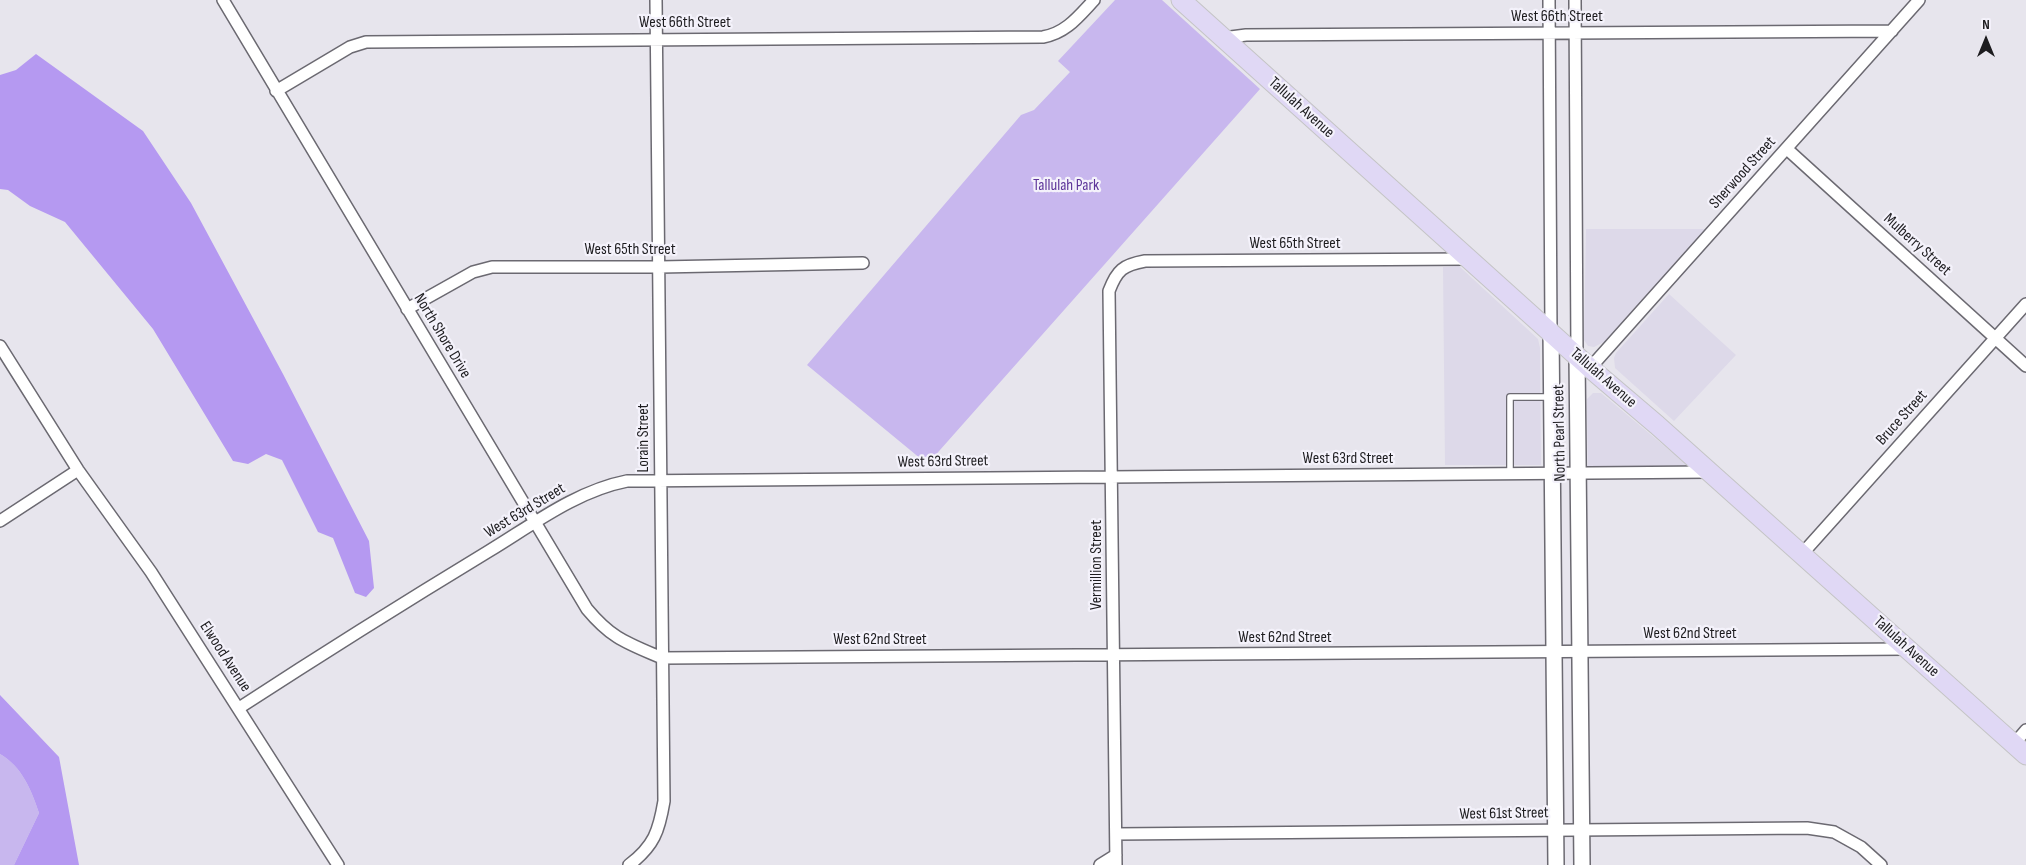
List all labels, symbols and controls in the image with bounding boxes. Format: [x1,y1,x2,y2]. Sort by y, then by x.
street label: West 66th Street [1511,7,1603,27]
street label: West 66th Street [639,13,731,33]
north arrow [1961,15,2011,65]
text: N [1982,16,1990,33]
street label: Tallulah Avenue [1264,73,1338,143]
street label: Sherwood Street [1706,133,1780,213]
park label: Tallulah Park [1033,176,1099,196]
street label: Mulberry Street [1879,210,1955,280]
street label: West 65th Street [1249,234,1341,254]
street label: West 65th Street [584,240,676,260]
street label: North Shore Drive [409,290,475,382]
street label: Tallulah Avenue [1566,344,1640,412]
street label: North Pearl Street [1550,384,1570,482]
street label: Bruce Street [1872,387,1932,449]
street label: Lorain Street [634,403,654,473]
street label: West 63rd Street [1303,449,1393,469]
street label: West 63rd Street [897,452,989,472]
street label: West 63rd Street [481,479,569,543]
street label: Vermillion Street [1087,520,1107,610]
street label: Tallulah Avenue [1869,612,1943,682]
street label: Elwood Avenue [195,618,255,696]
street label: West 62nd Street [1643,624,1737,644]
street label: West 62nd Street [1238,628,1332,648]
street label: West 62nd Street [833,630,927,650]
street label: West 61st Street [1459,804,1549,824]

